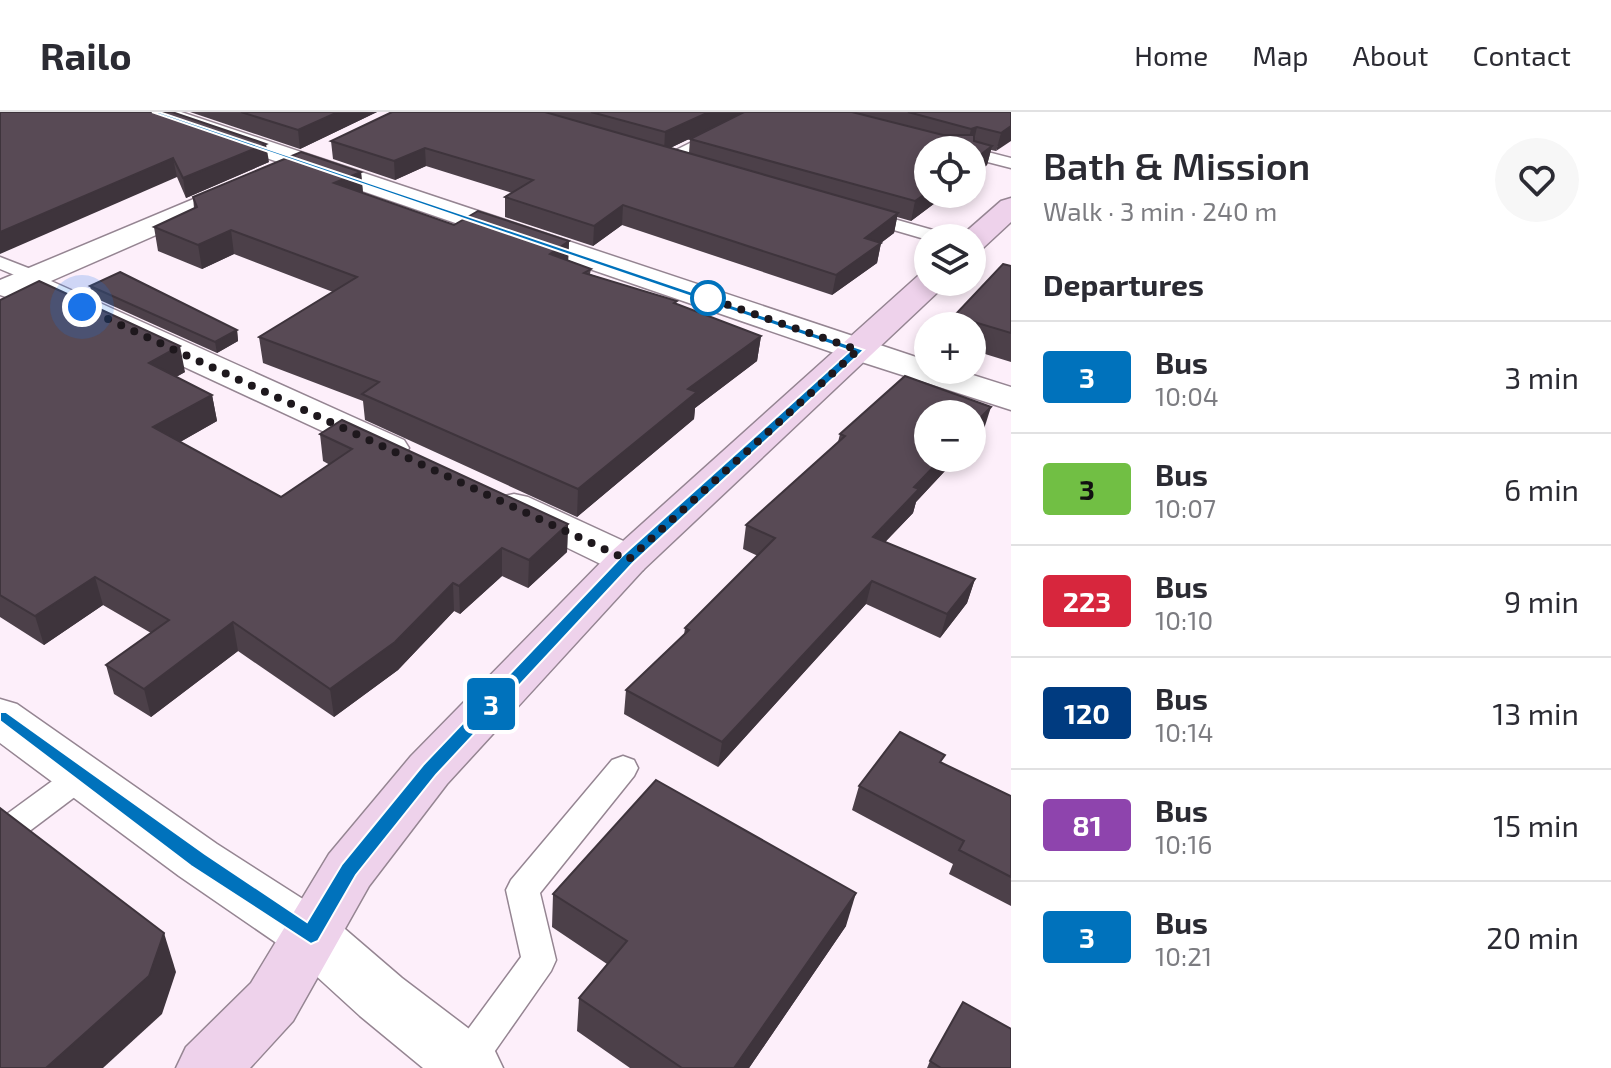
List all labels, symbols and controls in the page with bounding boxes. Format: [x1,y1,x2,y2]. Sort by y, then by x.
text: Railo [40,32,132,78]
text: Home [1134,38,1208,72]
text: Map [1252,38,1309,72]
text: About [1353,38,1428,72]
text: Contact [1472,38,1571,72]
map controls [914,136,986,472]
button: locate [914,136,986,208]
button: heart [1495,138,1579,222]
text: Bath & Mission [1043,142,1310,188]
text: Walk · 3 min · 240 m [1043,195,1277,226]
button: layers [914,224,986,296]
text: Departures [1043,266,1204,302]
unlabelled marker [691,281,725,315]
your location [62,287,102,327]
button: + [914,312,986,384]
text: Bus [1155,344,1208,380]
text: 3 min [1504,359,1579,395]
text: 3 [1079,360,1095,394]
text: 10:04 [1155,380,1219,411]
button: − [914,400,986,472]
text: Bus [1155,456,1208,492]
text: 6 min [1504,471,1579,507]
text: 3 [1079,472,1095,506]
text: 10:07 [1155,492,1216,523]
text: Bus [1155,568,1208,604]
text: 9 min [1504,583,1579,619]
text: 223 [1063,584,1111,618]
text: 10:10 [1155,604,1213,635]
line badge: 3 [465,678,517,730]
text: Bus [1155,680,1208,716]
text: 3 [483,687,499,721]
text: 13 min [1493,695,1579,731]
text: 120 [1064,696,1110,730]
text: 10:14 [1155,716,1214,747]
text: Bus [1155,792,1208,828]
text: 15 min [1493,807,1579,843]
text: 81 [1072,808,1102,842]
text: 10:16 [1155,828,1212,859]
text: Bus [1155,904,1208,940]
text: 20 min [1486,919,1579,955]
text: 3 [1079,920,1095,954]
text: 10:21 [1155,940,1212,971]

